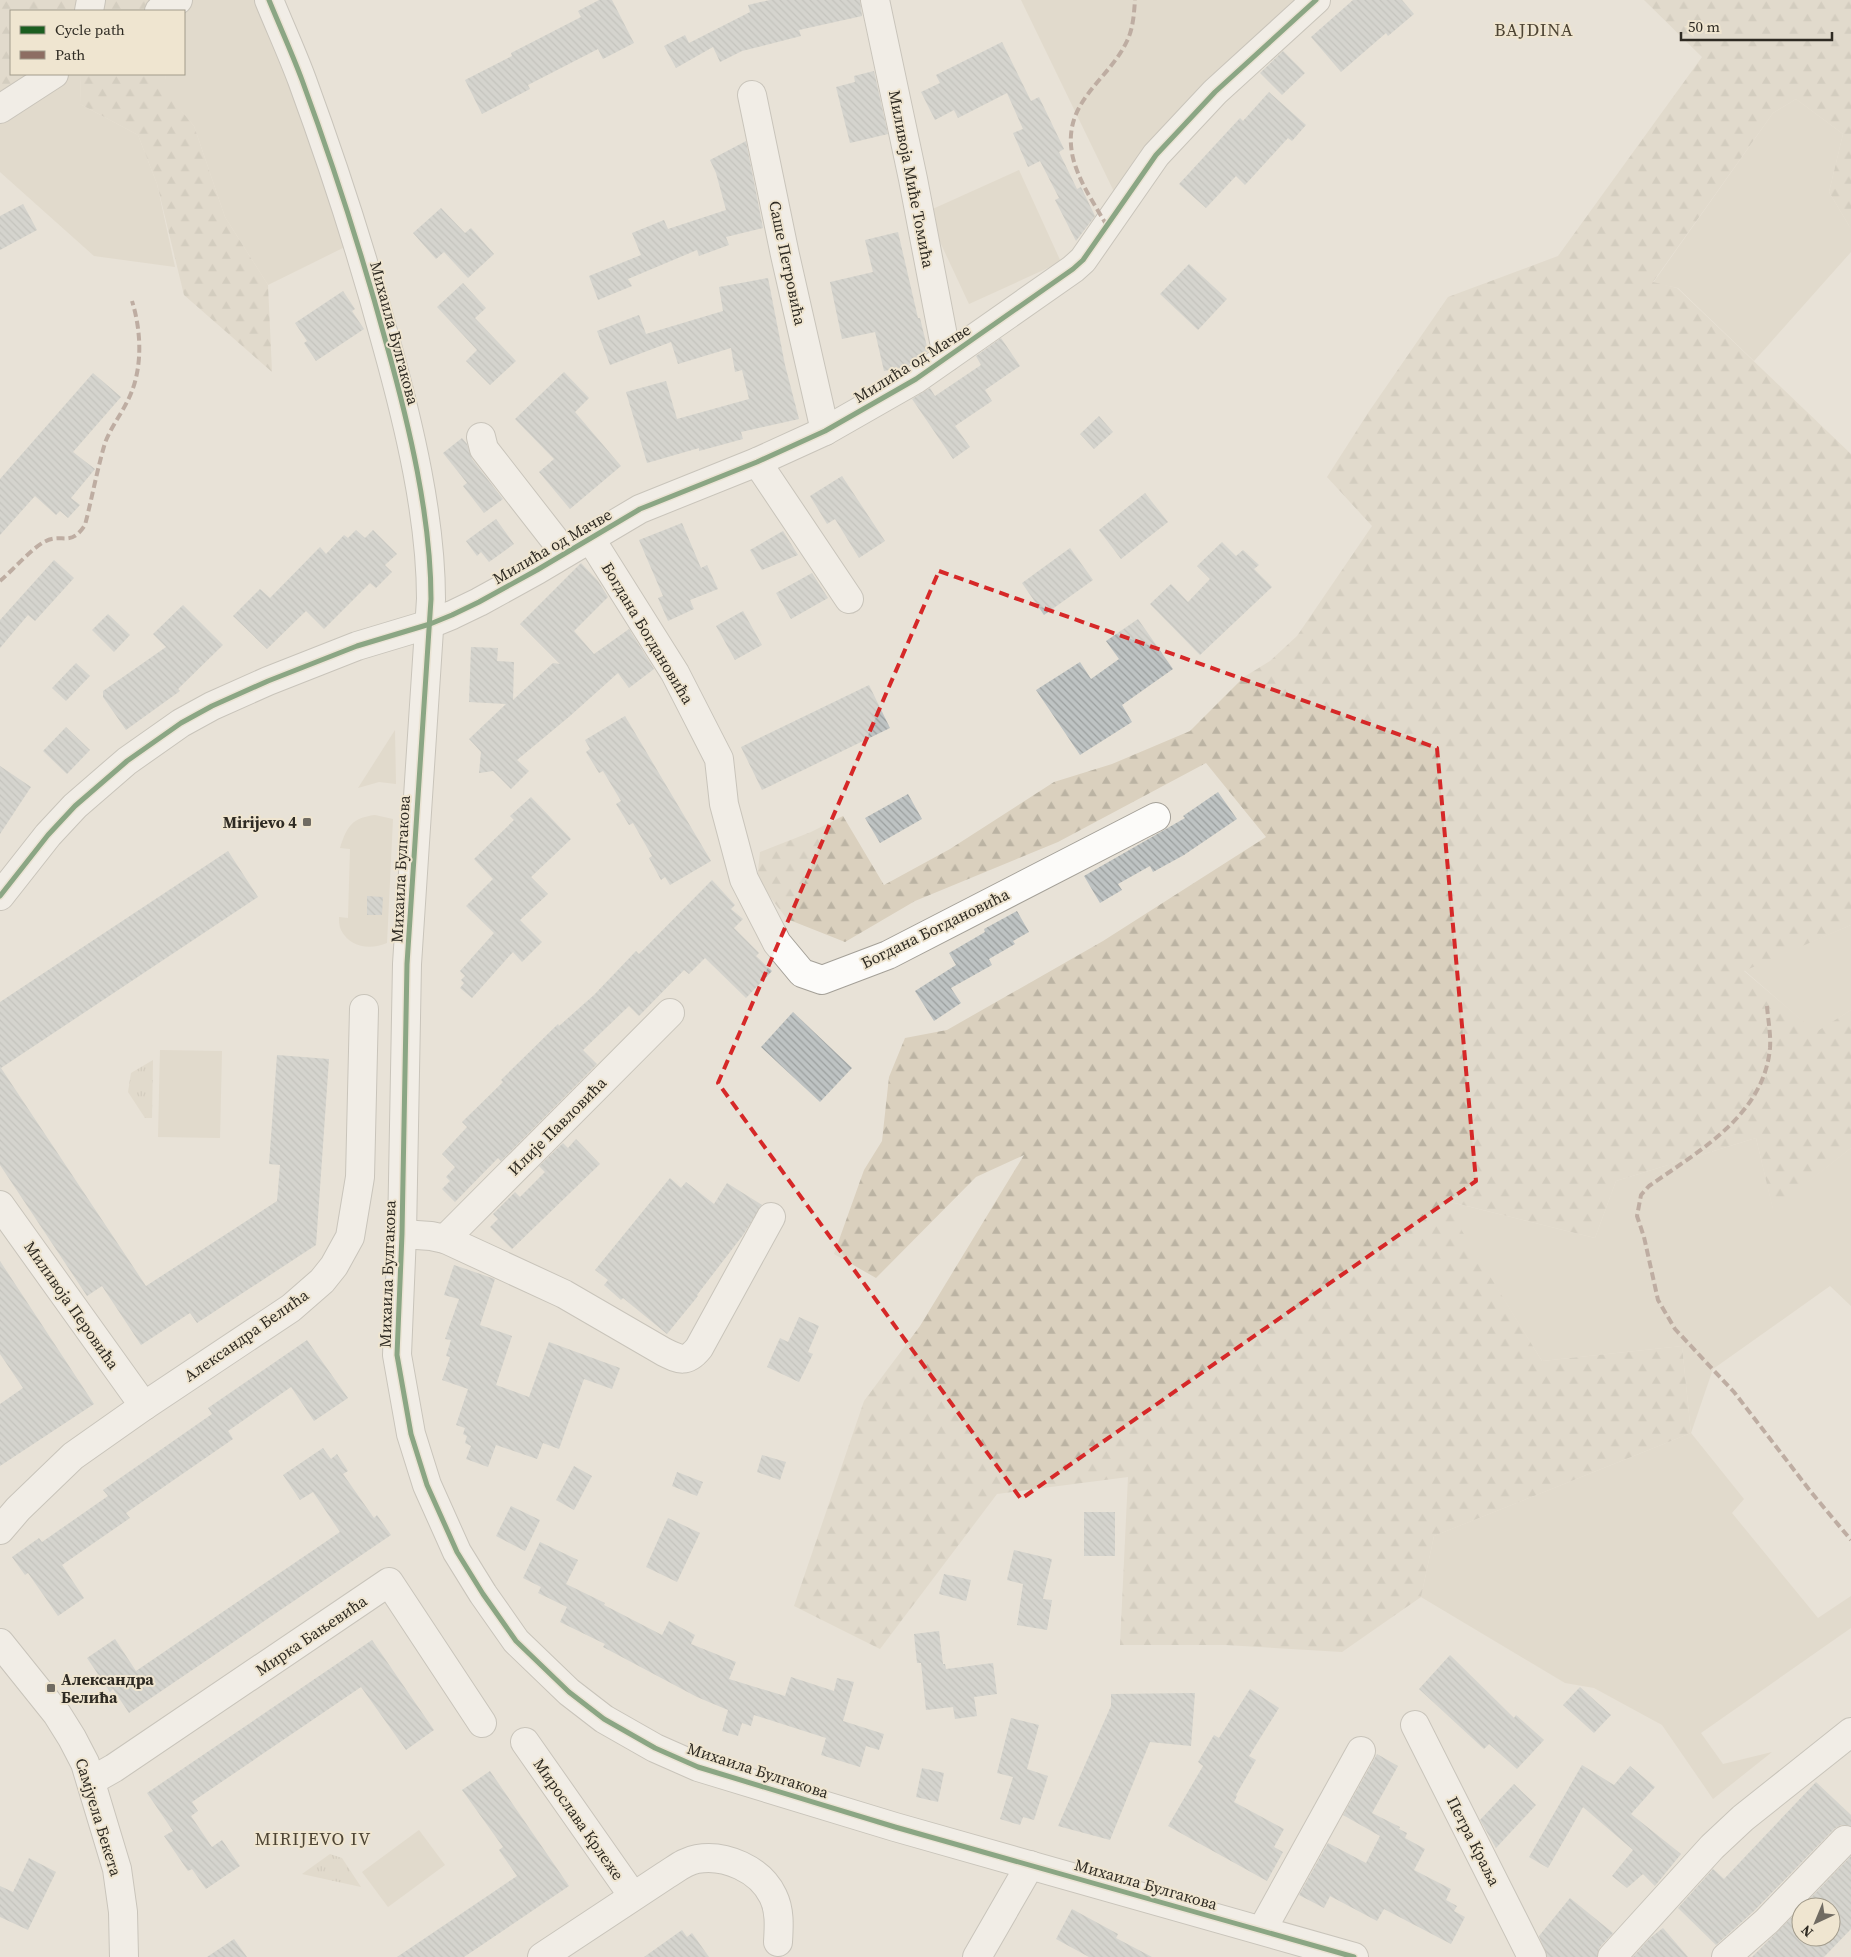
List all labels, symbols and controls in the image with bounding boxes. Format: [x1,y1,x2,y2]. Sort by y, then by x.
legend [10,10,185,75]
scale bar [1681,10,1832,42]
text: 50 m [1688,16,1720,37]
district label: BAJDINA [1494,17,1574,42]
text: Cycle path [55,19,125,40]
text: Path [55,44,85,65]
street label: Миливоја Миће Томића [884,88,940,271]
street label: Саше Петровића [764,199,812,328]
street label: Михаила Булгакова [365,259,425,408]
street label: Милића од Мачве [849,318,975,408]
street label: Милића од Мачве [488,503,616,589]
street label: Богдана Богдановића [597,558,700,709]
street label: Михаила Булгакова [385,794,415,943]
place label: Mirijevo 4 [223,811,297,833]
marker: Mirijevo 4 [301,816,313,828]
street label: Богдана Богдановића [857,882,1013,973]
street label: Илије Павловића [503,1071,612,1180]
street label: Михаила Булгакова [373,1199,401,1348]
street label: Миливоја Перовића [19,1236,125,1374]
street label: Александра Белића [179,1283,313,1386]
street label: Мирка Бањевића [251,1589,372,1680]
place label: Александра Белића [61,1668,154,1708]
marker: Александра Белића [45,1682,57,1694]
street label: Михаила Булгакова [684,1737,832,1804]
street label: Мирослава Крлеже [529,1754,629,1884]
street label: Самјуела Бекета [71,1755,128,1880]
street label: Петра Краља [1442,1793,1506,1890]
district label: MIRIJEVO IV [255,1826,371,1851]
street label: Михаила Булгакова [1072,1853,1221,1915]
north arrow [1791,1897,1841,1947]
text: N [1796,1921,1818,1942]

